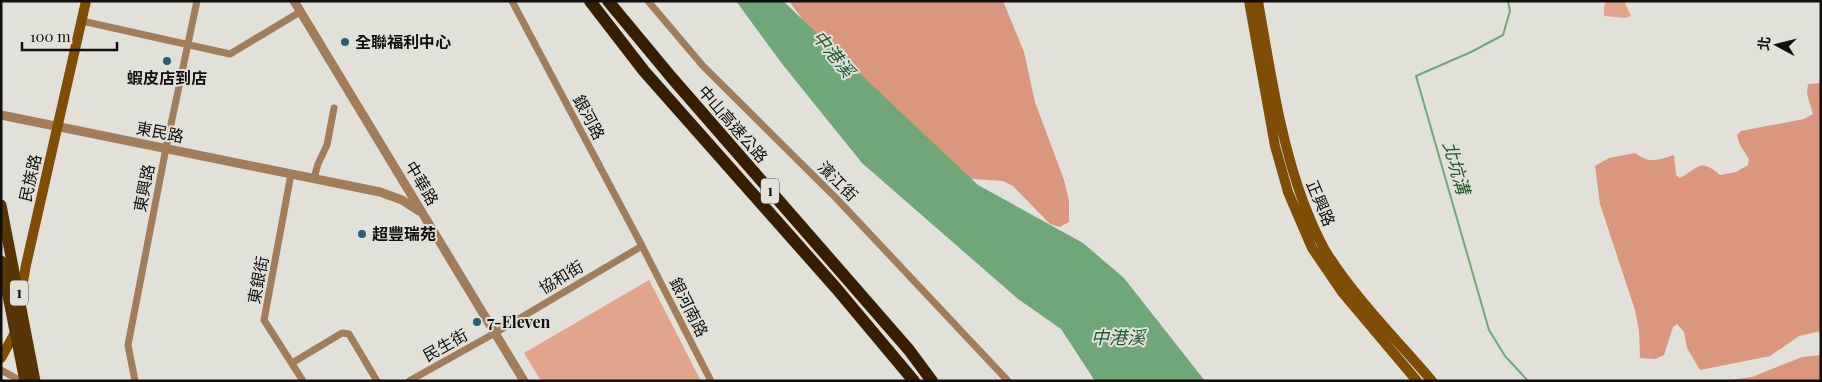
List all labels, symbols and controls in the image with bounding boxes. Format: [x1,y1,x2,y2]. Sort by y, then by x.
scale bar [22,20,118,52]
north arrow [1752,20,1802,70]
water label: 中港溪 [807,25,862,84]
text: 100 m [30,26,71,46]
place label: 全聯福利中心 [355,31,451,52]
text: 北 [1753,35,1774,51]
marker: 全聯福利中心 [339,36,351,48]
marker: 蝦皮店到店 [161,55,173,67]
place label: 蝦皮店到店 [127,67,207,88]
street label: 中山高速公路 [694,81,773,167]
street label: 銀河路 [569,91,610,143]
street label: 東民路 [135,117,186,146]
water label: 北坑溝 [1438,138,1477,200]
street label: 民族路 [14,152,45,204]
street label: 濱江街 [814,156,863,205]
street label: 中華路 [401,157,444,209]
street label: 東興路 [129,162,158,213]
street label: 正興路 [1302,177,1341,229]
road number: 1 [761,178,779,204]
place label: 超豐瑞苑 [372,223,436,244]
marker: 超豐瑞苑 [356,228,368,240]
street label: 東銀街 [243,254,272,305]
street label: 協和街 [535,255,587,298]
street label: 銀河南路 [666,273,713,340]
road number: 1 [10,280,28,306]
place label: 7-Eleven [487,311,550,332]
marker: 7-Eleven [471,316,483,328]
street label: 民生街 [419,324,471,365]
water label: 中港溪 [1091,325,1148,349]

